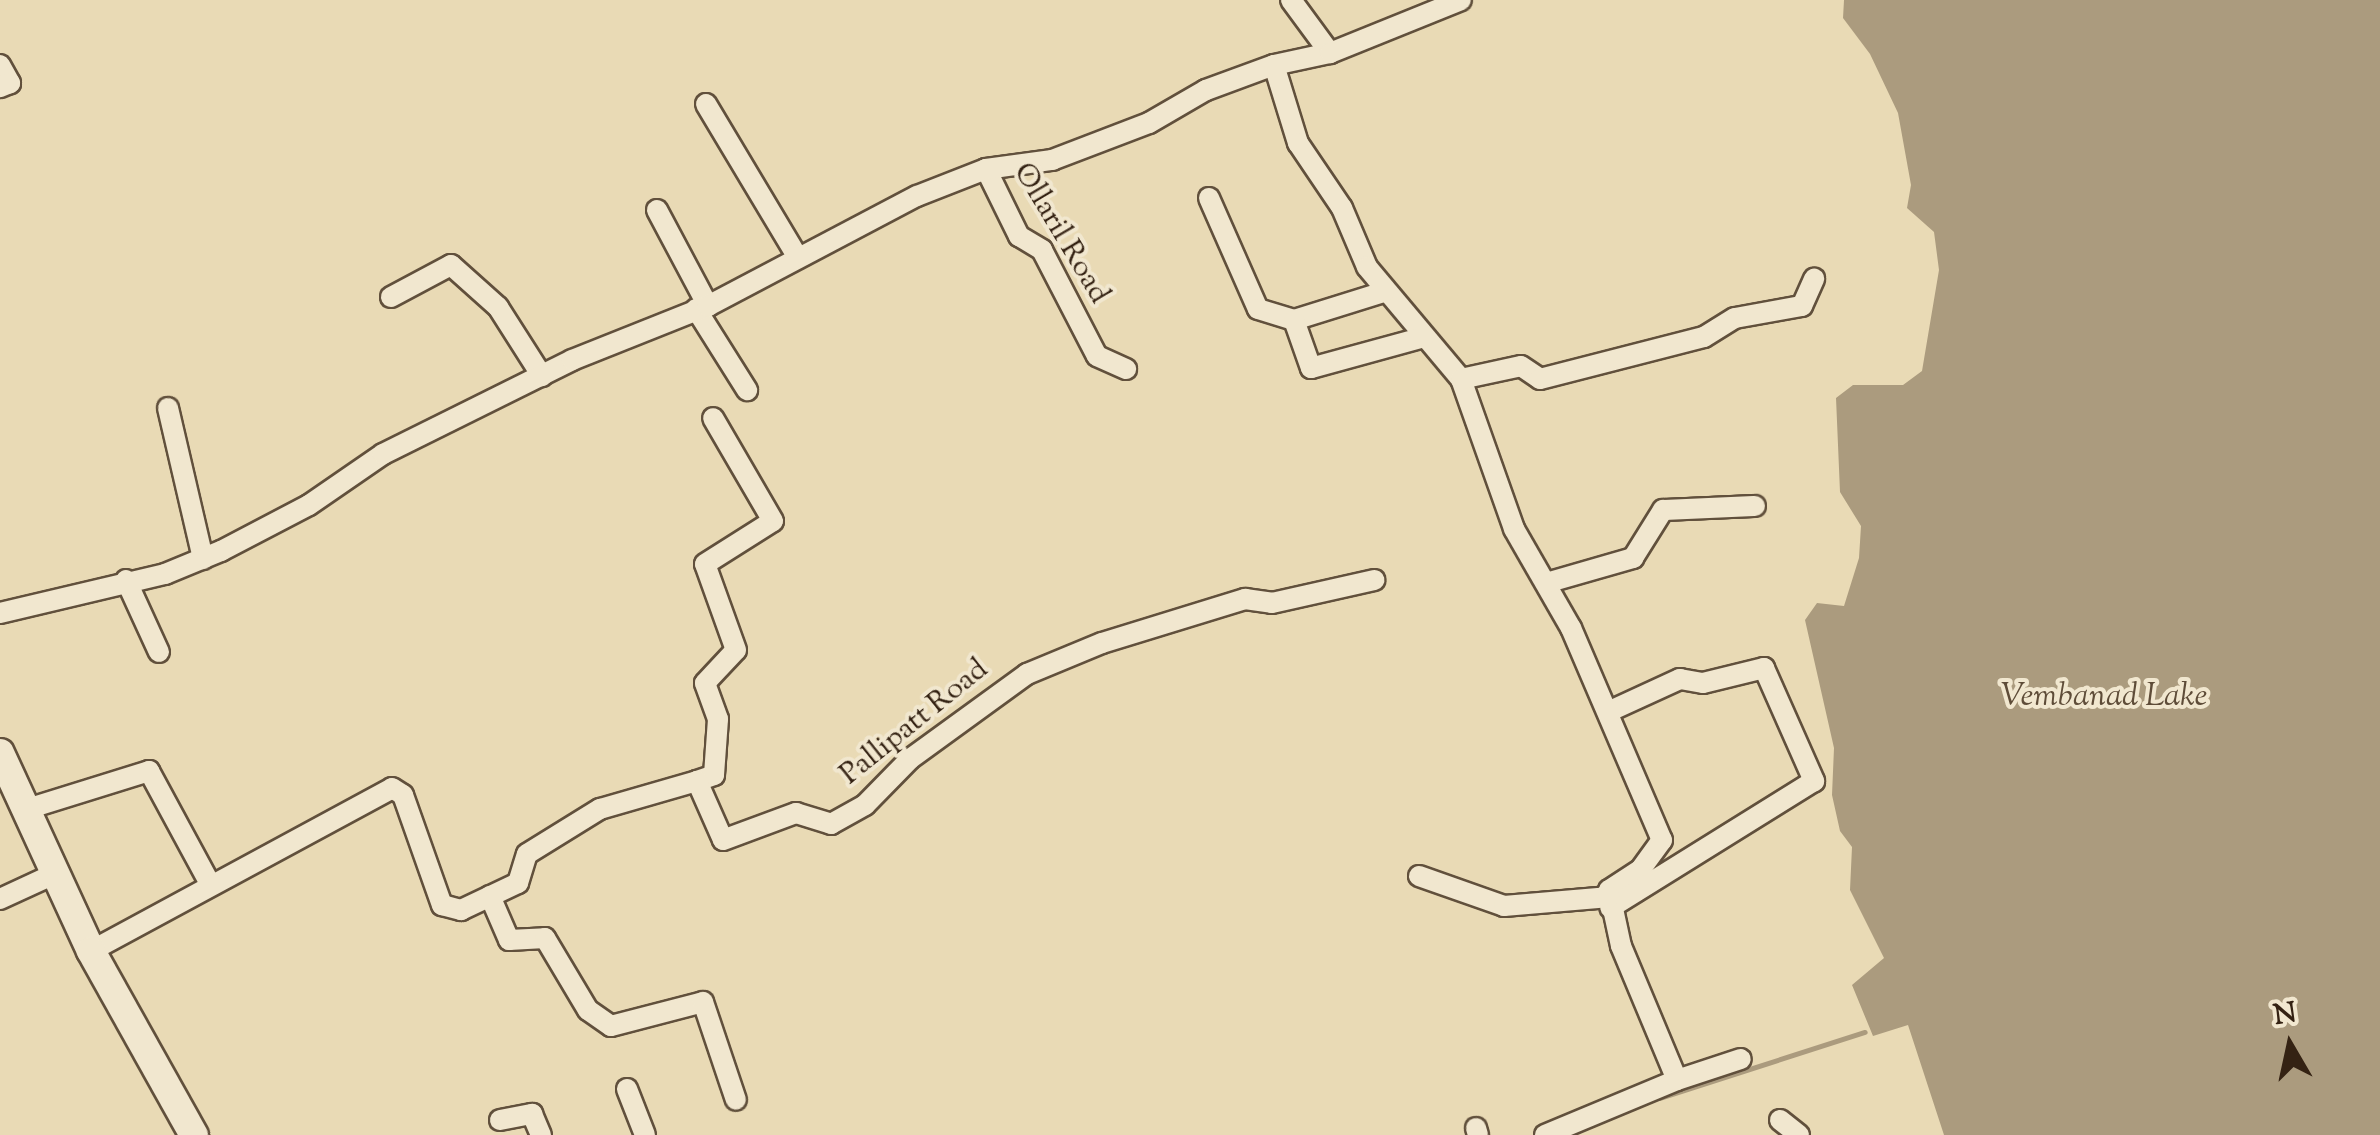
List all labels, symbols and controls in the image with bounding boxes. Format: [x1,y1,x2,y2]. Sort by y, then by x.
street label: Ollaril Road [1004,157,1116,311]
street label: Pallipatt Road [834,652,996,794]
water label: Vembanad Lake [2001,678,2207,716]
text: N [2271,994,2299,1037]
north arrow [2240,995,2340,1095]

